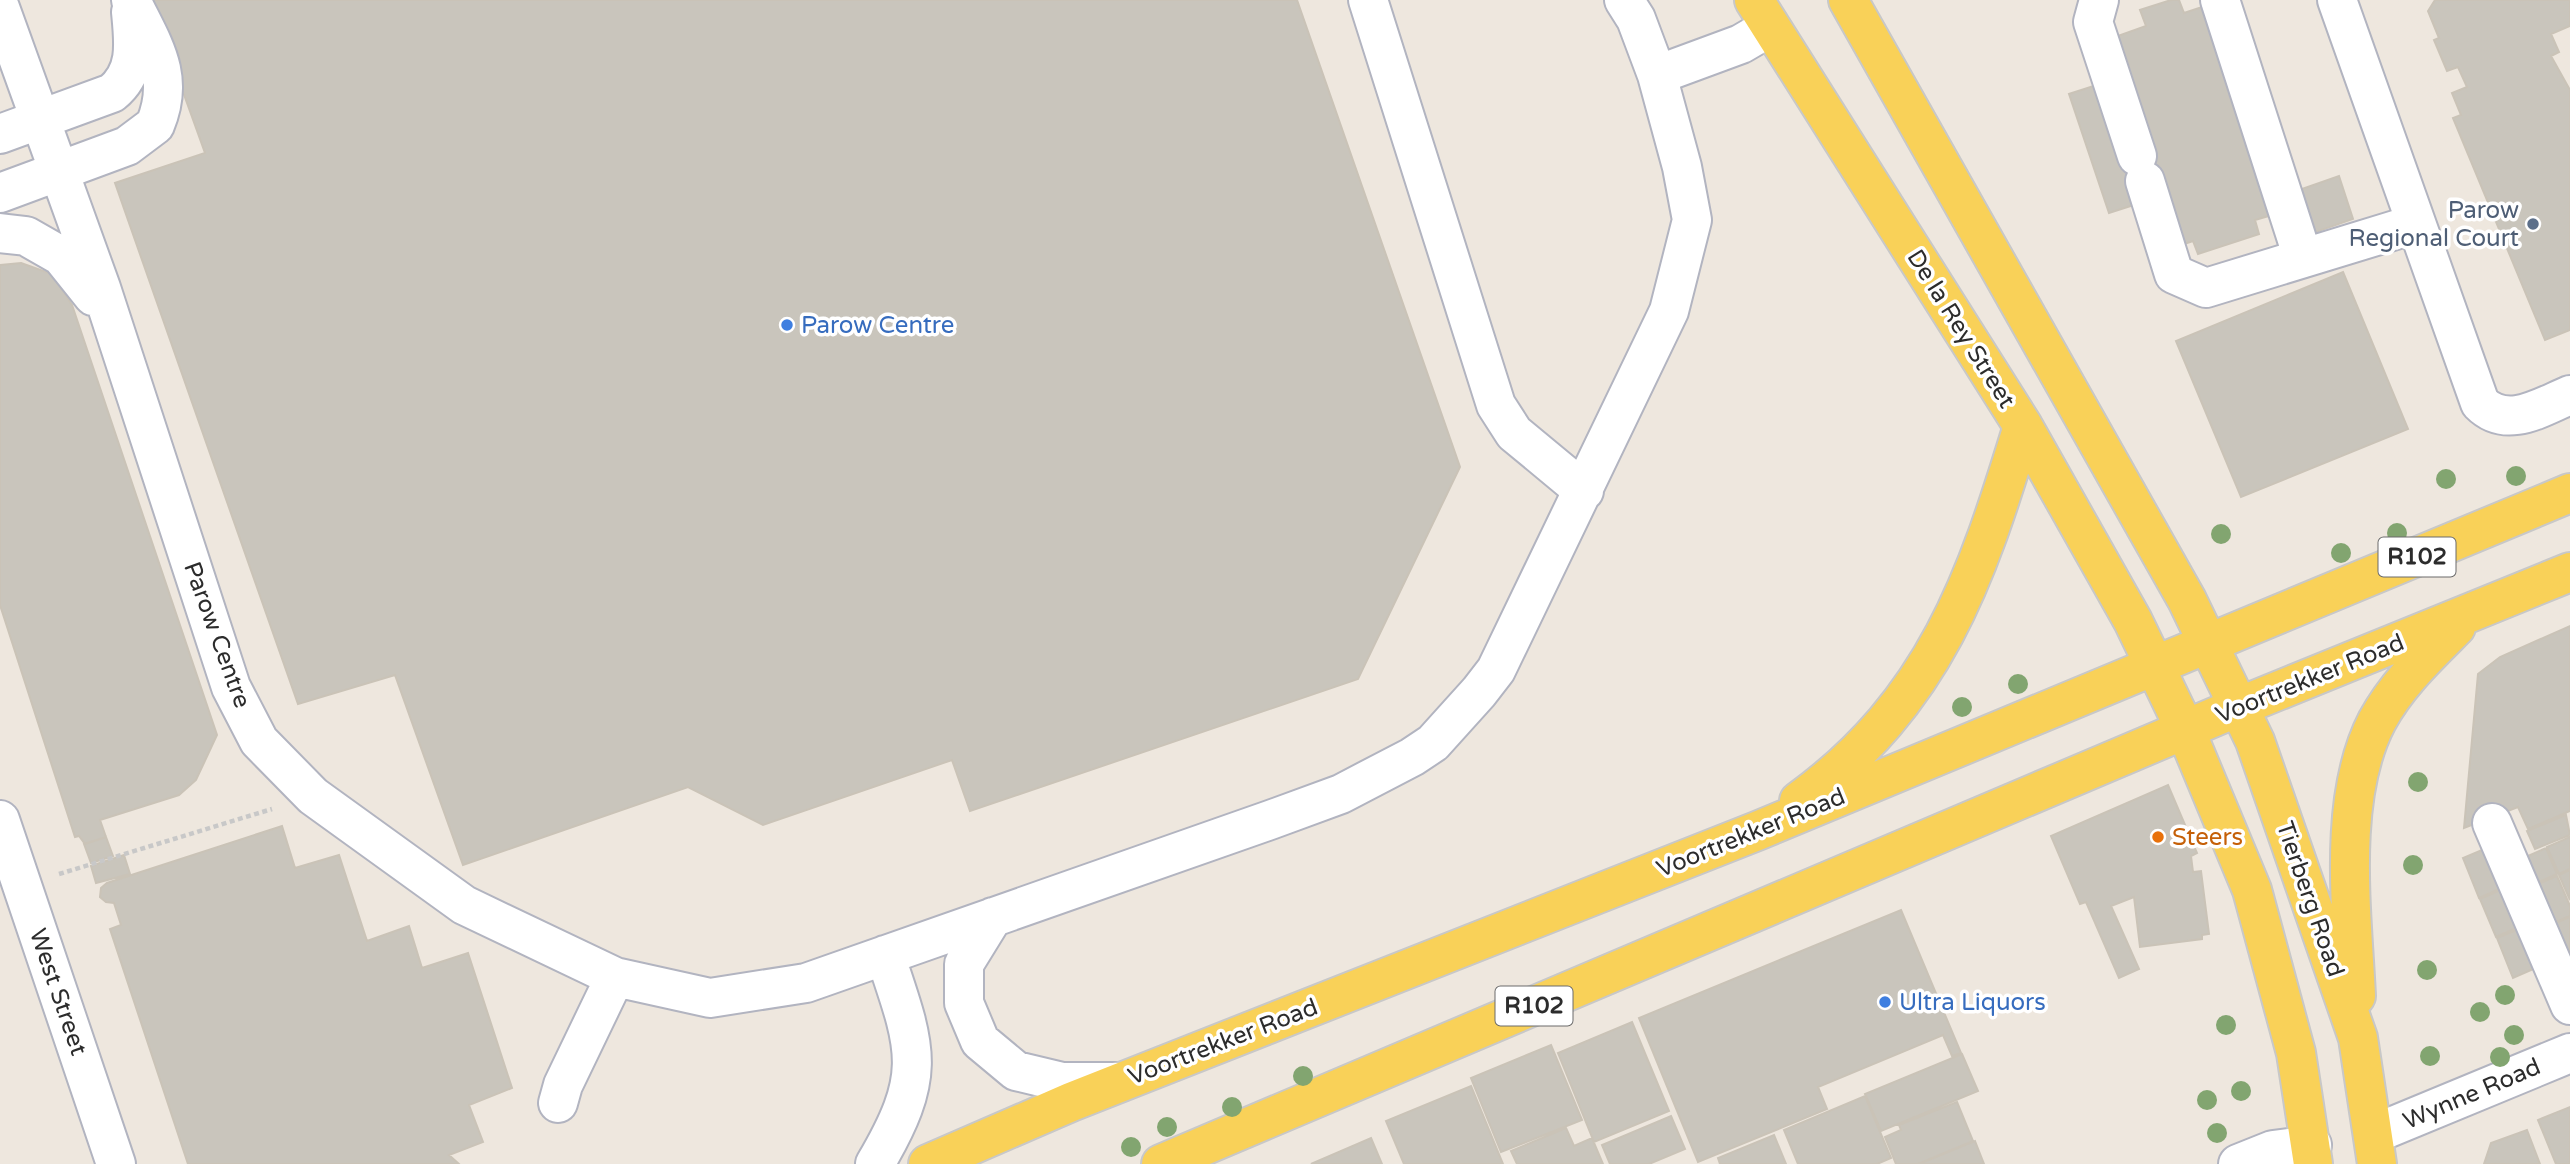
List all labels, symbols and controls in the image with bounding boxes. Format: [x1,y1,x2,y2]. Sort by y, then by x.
place label: Parow Regional Court [2348,196,2519,253]
marker: Parow Regional Court [2525,216,2541,232]
street label: De la Rey Street [1901,244,2021,414]
place label: Parow Centre [801,311,954,340]
marker: Parow Centre [779,317,795,333]
road number: R102 [2378,538,2456,576]
street label: Parow Centre [177,558,257,712]
street label: Voortrekker Road [2212,628,2408,730]
street label: Voortrekker Road [1653,782,1849,884]
street label: Tierberg Road [2270,818,2350,980]
place label: Steers [2172,823,2243,852]
marker: Steers [2150,829,2166,845]
street label: West Street [23,925,93,1059]
road number: R102 [1496,987,1572,1026]
place label: Ultra Liquors [1899,988,2046,1017]
street label: Voortrekker Road [1124,993,1322,1091]
marker: Ultra Liquors [1877,994,1893,1010]
street label: Wynne Road [2399,1052,2545,1136]

